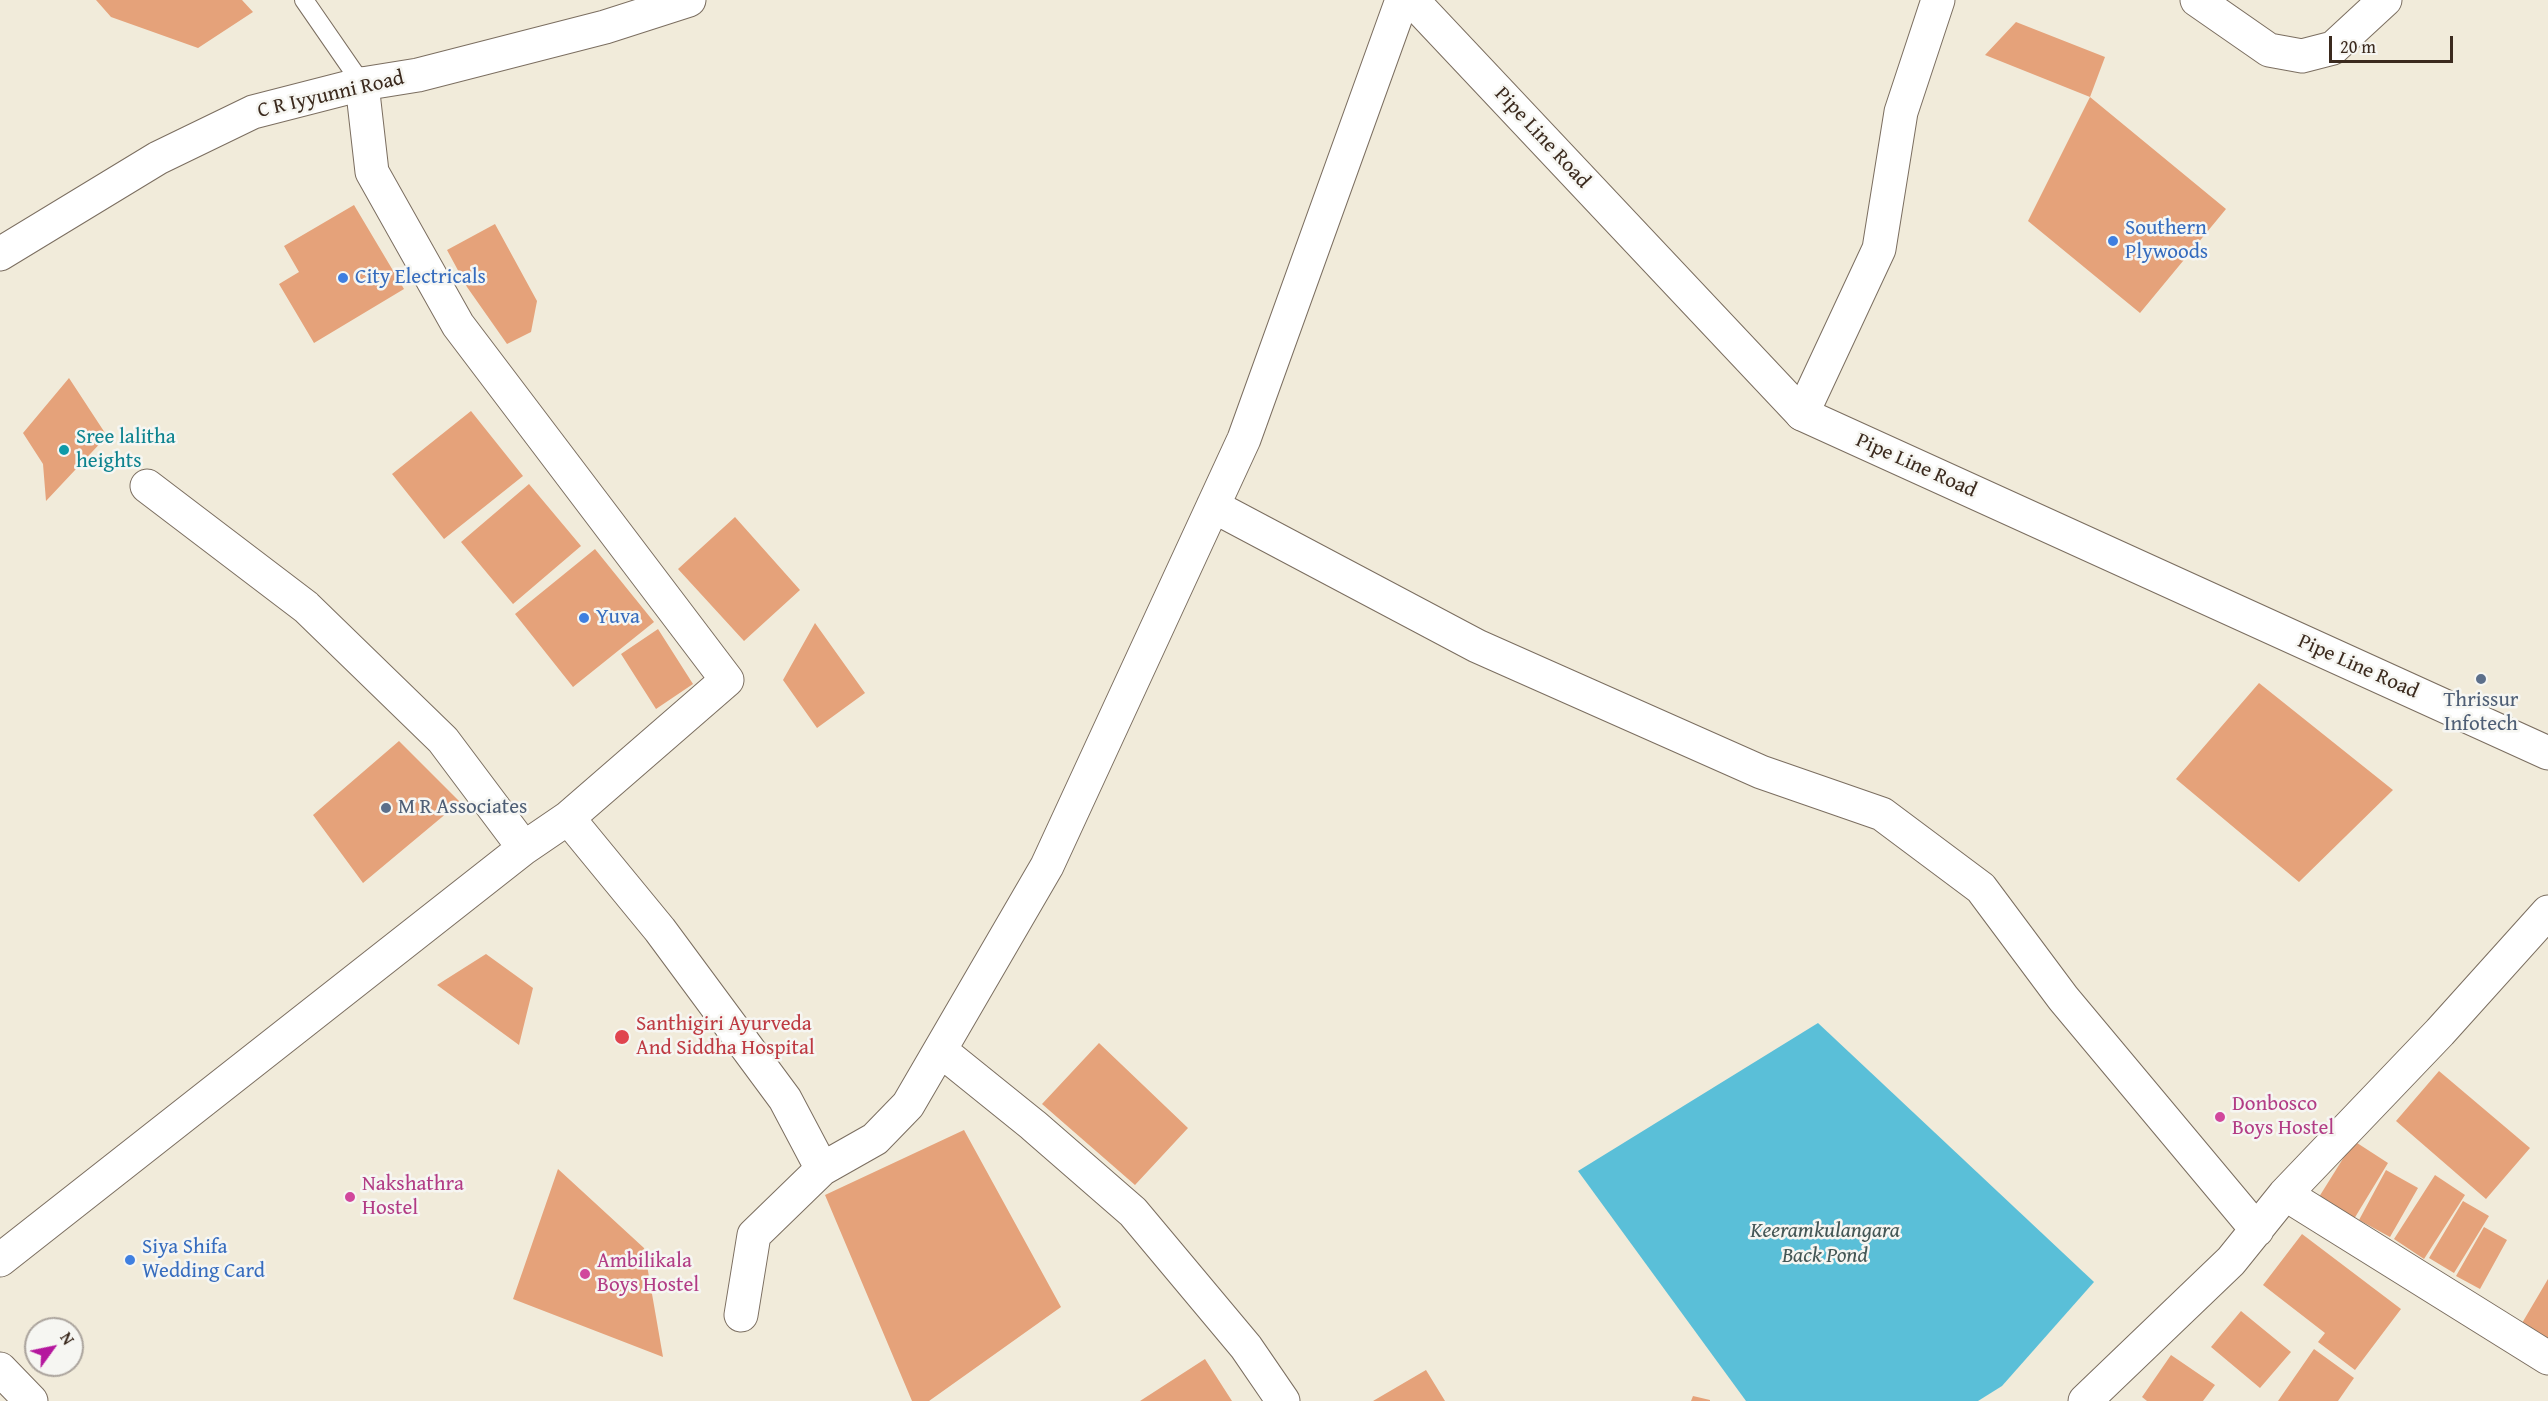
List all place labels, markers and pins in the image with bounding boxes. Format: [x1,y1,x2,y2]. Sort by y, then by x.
place label: Southern Plywoods [2125,216,2208,266]
marker: Southern Plywoods [2106,234,2120,248]
place label: City Electricals [355,265,486,291]
marker: City Electricals [336,271,350,285]
place label: Sree lalitha heights [76,425,176,475]
marker: Sree lalitha heights [57,443,71,457]
place label: Yuva [596,605,640,631]
marker: Yuva [577,611,591,625]
marker: Thrissur Infotech [2474,672,2488,686]
place label: Thrissur Infotech [2444,688,2518,738]
place label: M R Associates [398,795,527,821]
marker: M R Associates [379,801,393,815]
place label: Santhigiri Ayurveda And Siddha Hospital [636,1012,815,1062]
marker: Santhigiri Ayurveda And Siddha Hospital [613,1028,631,1046]
place label: Donbosco Boys Hostel [2232,1092,2334,1142]
marker: Donbosco Boys Hostel [2213,1110,2227,1124]
place label: Nakshathra Hostel [362,1172,464,1222]
marker: Nakshathra Hostel [343,1190,357,1204]
place label: Siya Shifa Wedding Card [142,1235,265,1285]
place label: Ambilikala Boys Hostel [597,1249,699,1299]
marker: Siya Shifa Wedding Card [123,1253,137,1267]
marker: Ambilikala Boys Hostel [578,1267,592,1281]

